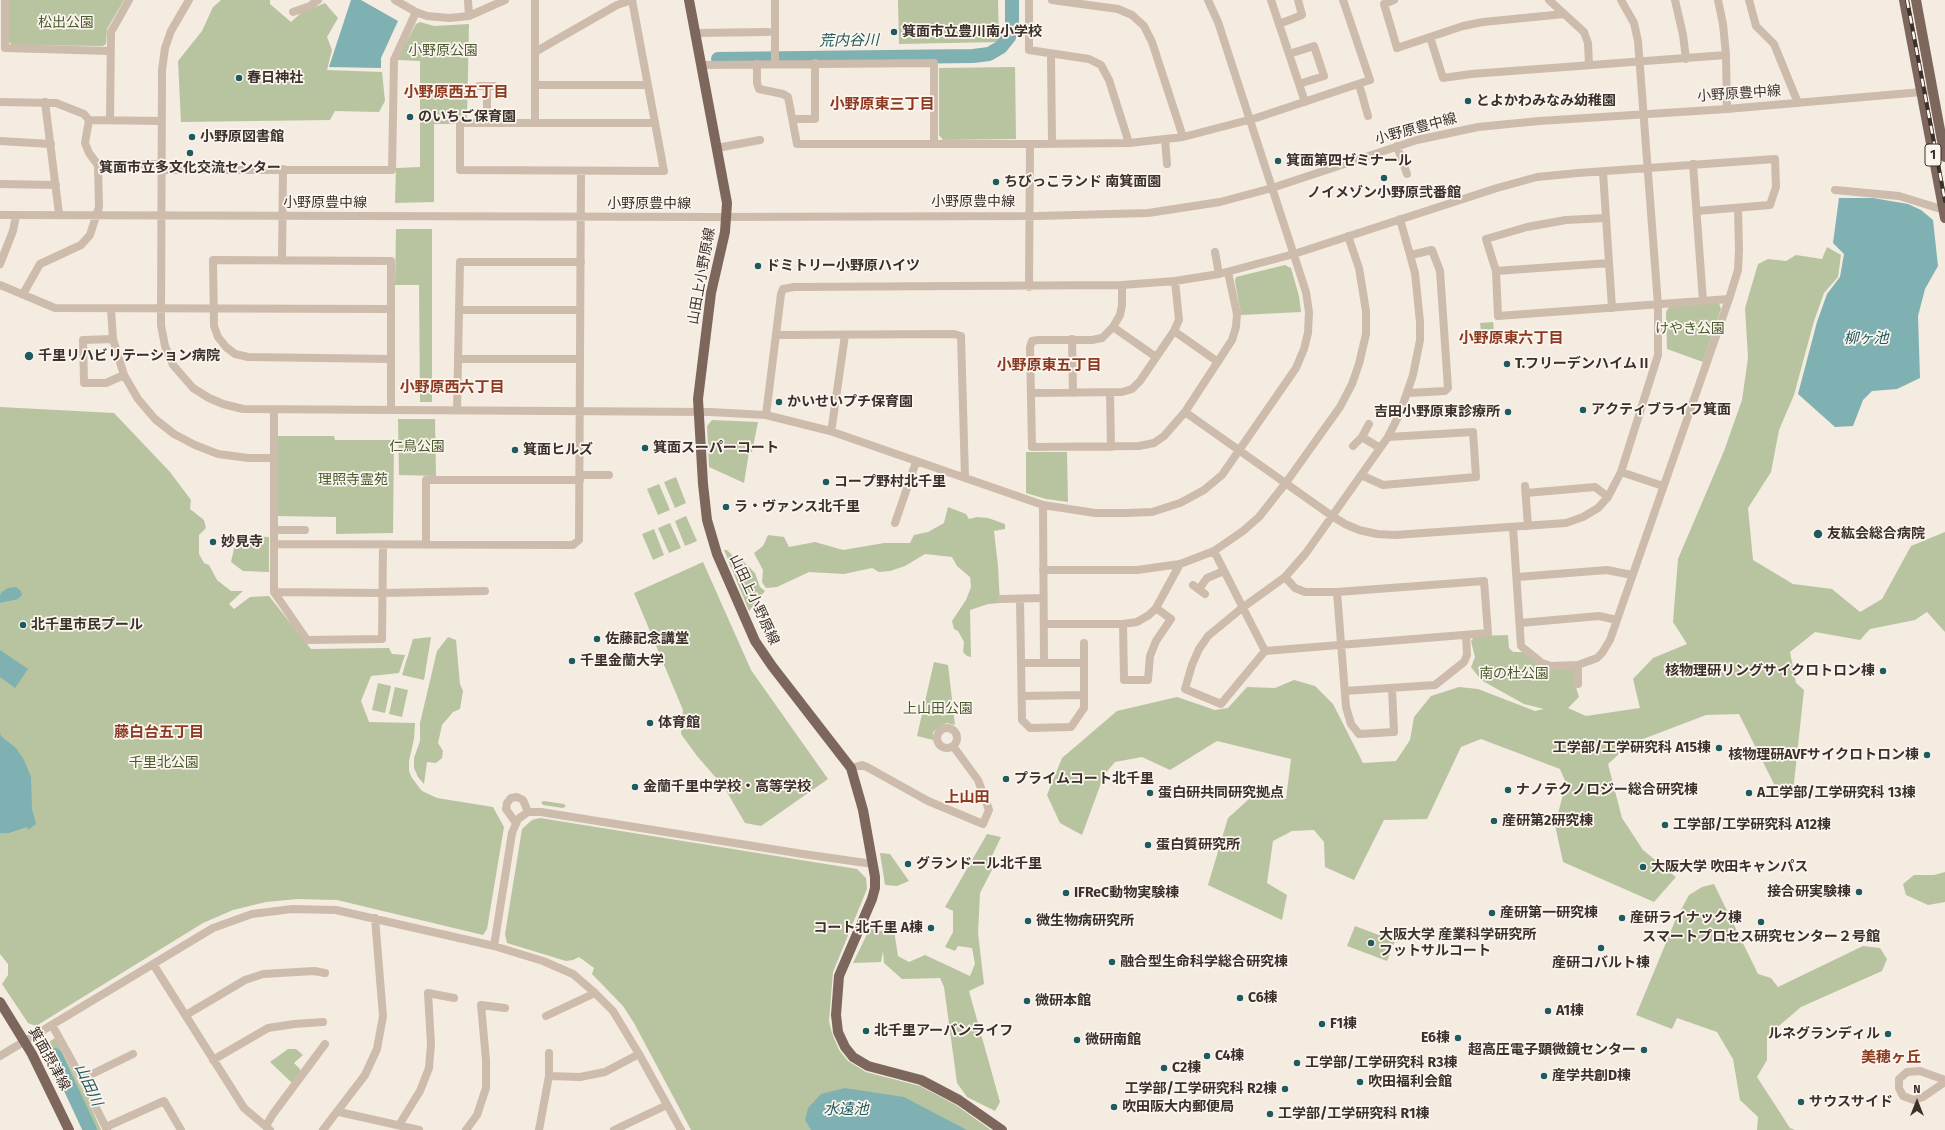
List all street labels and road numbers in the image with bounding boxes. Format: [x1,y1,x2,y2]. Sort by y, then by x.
street label: 小野原豊中線 [1697,83,1781,105]
street label: 小野原豊中線 [1373,110,1459,148]
road number: 1 [1925,144,1941,166]
street label: 小野原豊中線 [931,194,1015,210]
street label: 小野原豊中線 [283,195,367,211]
street label: 小野原豊中線 [607,196,691,212]
street label: 山田上小野原線 [685,226,719,326]
street label: 山田上小野原線 [726,552,782,648]
street label: 箕面摂津線 [25,1024,73,1094]

